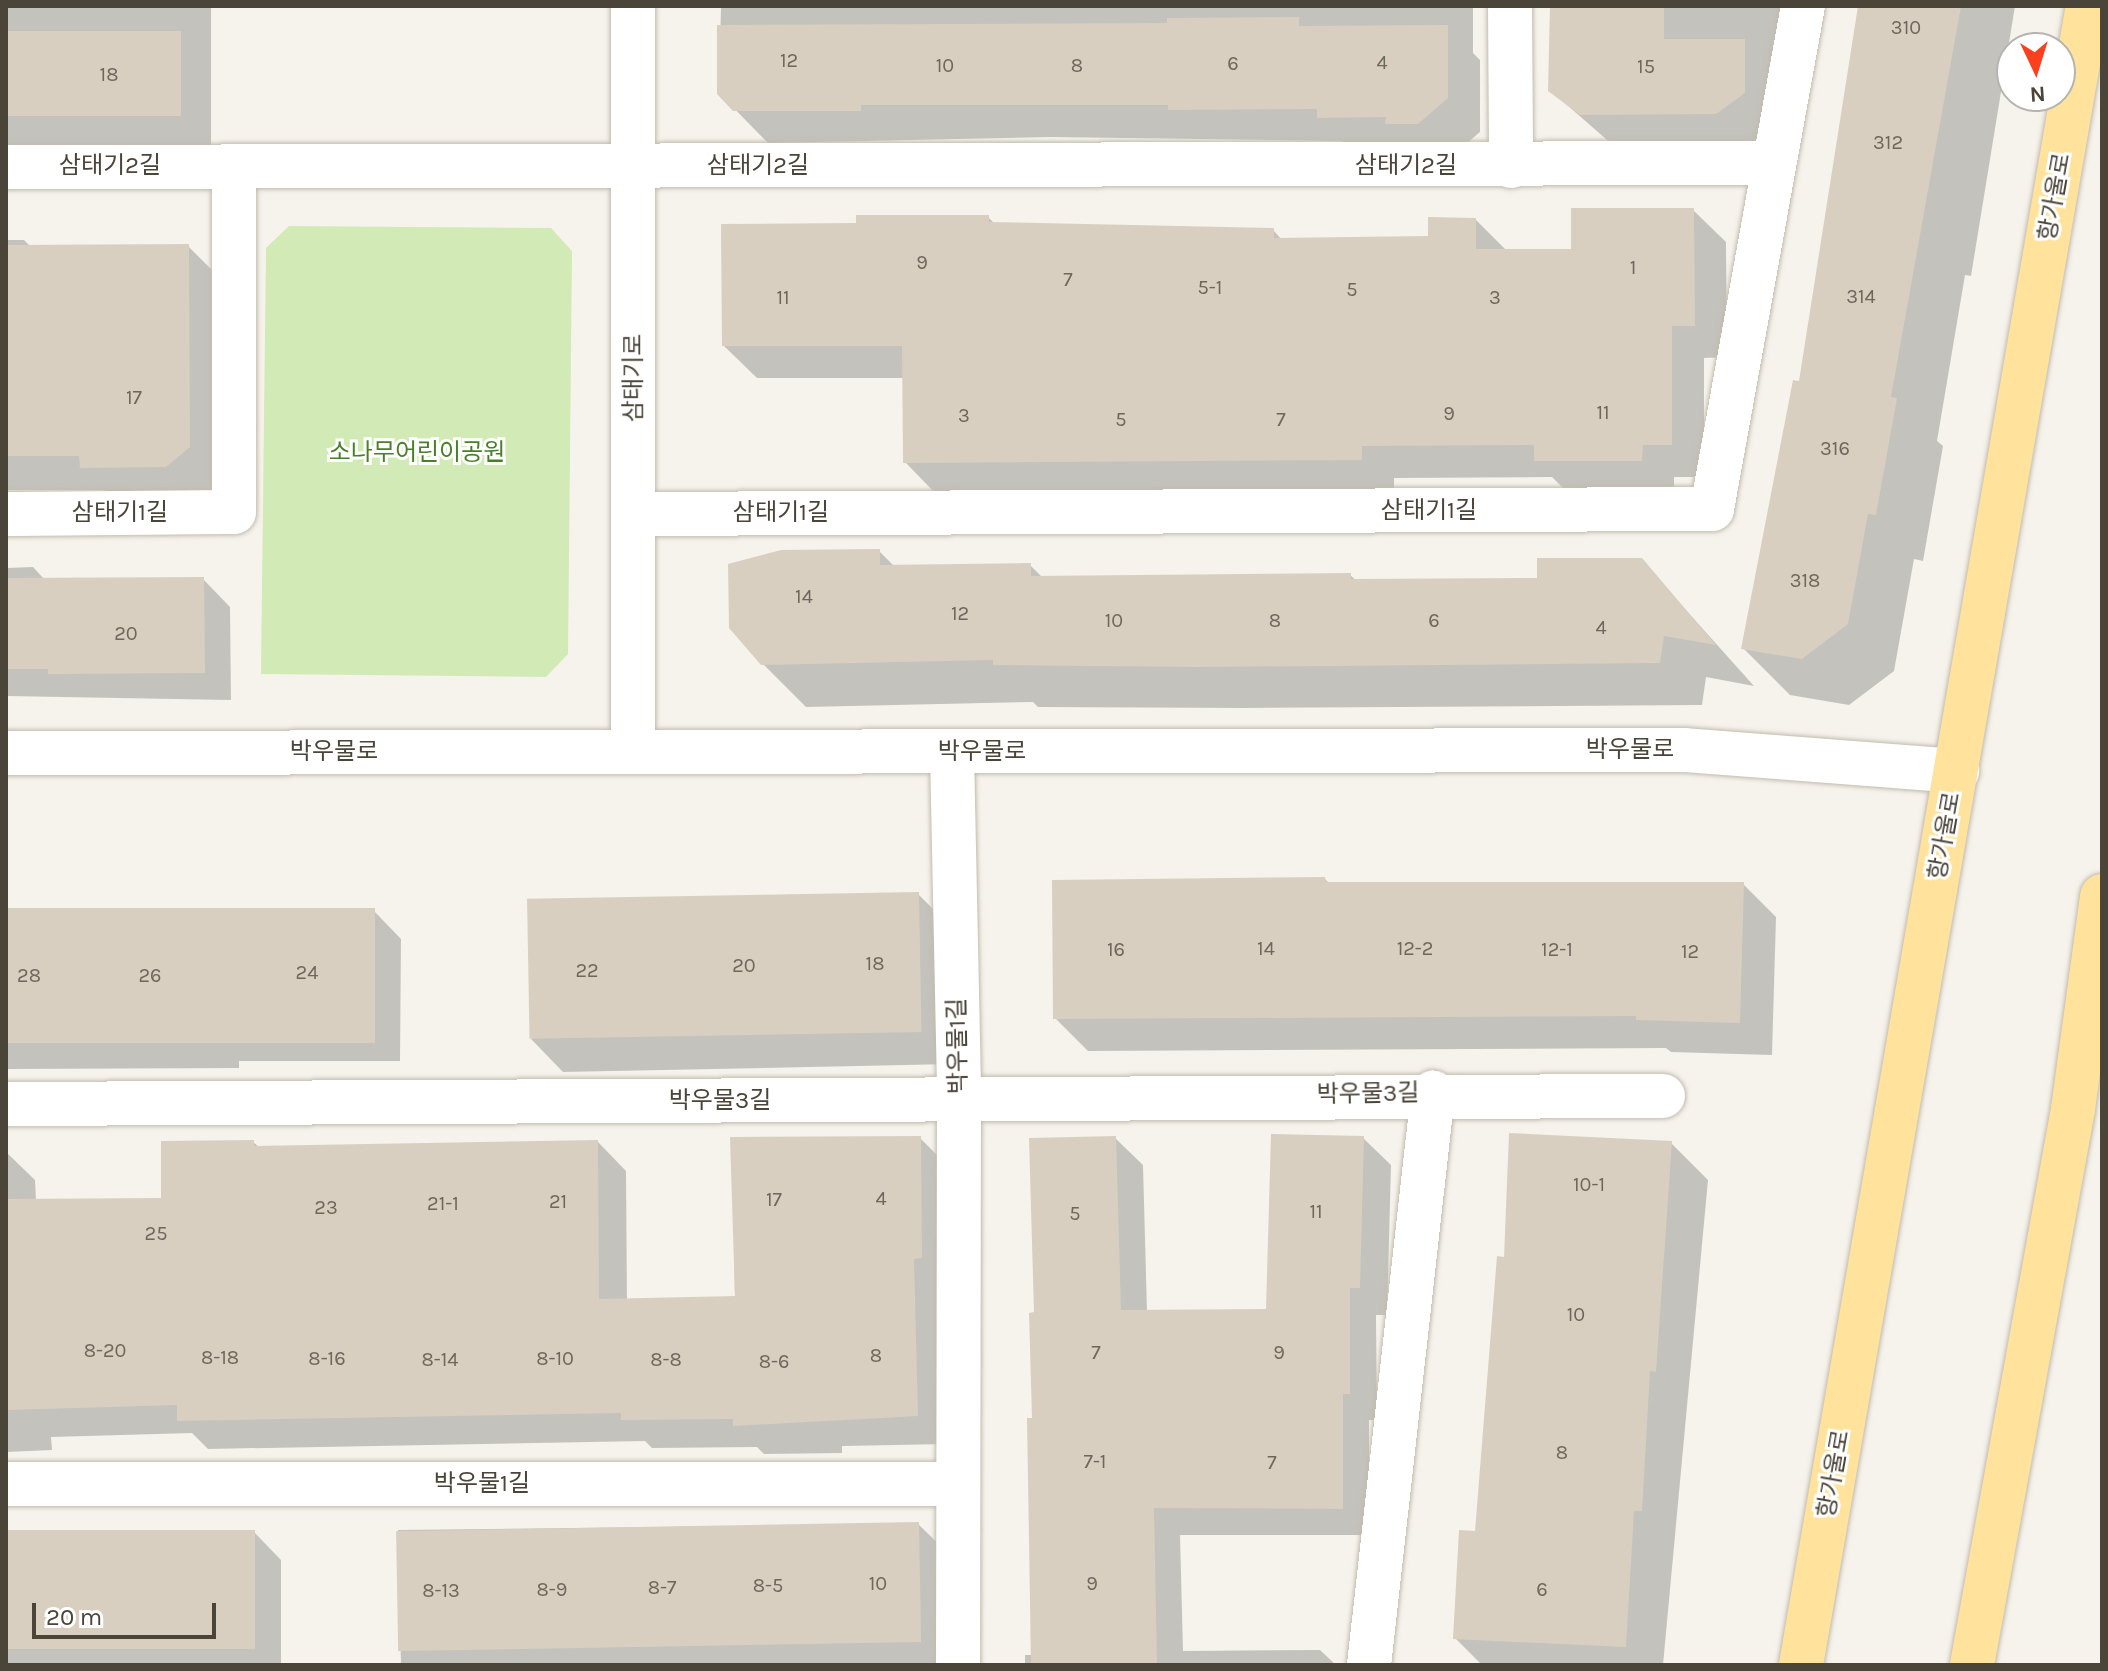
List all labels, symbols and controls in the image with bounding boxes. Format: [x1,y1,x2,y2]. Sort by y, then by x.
house number: 310 [1891,15,1921,39]
north arrow [1996,32,2076,112]
house number: 12 [780,48,798,72]
house number: 4 [1376,50,1388,74]
house number: 6 [1227,51,1239,75]
house number: 10 [936,53,954,77]
house number: 8 [1071,53,1083,77]
house number: 15 [1637,54,1655,78]
house number: 18 [100,62,118,86]
text: N [2029,80,2046,107]
house number: 312 [1873,130,1903,154]
street label: 항가울로 [2033,151,2077,243]
street label: 삼태기2길 [59,152,161,180]
street label: 삼태기2길 [707,152,809,180]
street label: 삼태기2길 [1355,152,1457,180]
house number: 9 [916,250,928,274]
house number: 1 [1630,255,1636,279]
house number: 7 [1063,267,1073,291]
house number: 5-1 [1198,275,1222,299]
house number: 5 [1346,277,1358,301]
house number: 314 [1846,284,1876,308]
house number: 11 [776,285,790,309]
house number: 3 [1489,285,1501,309]
street label: 삼태기로 [620,334,648,422]
house number: 17 [126,385,142,409]
house number: 11 [1596,400,1610,424]
house number: 9 [1443,401,1455,425]
house number: 3 [958,403,970,427]
house number: 5 [1115,407,1127,431]
house number: 7 [1276,407,1286,431]
house number: 316 [1820,436,1850,460]
park label: 소나무어린이공원 [329,439,505,467]
street label: 삼태기1길 [1381,497,1477,525]
street label: 삼태기1길 [72,499,168,527]
street label: 삼태기1길 [733,499,829,527]
house number: 318 [1790,568,1820,592]
house number: 14 [795,584,813,608]
house number: 12 [951,601,969,625]
house number: 10 [1105,608,1123,632]
house number: 8 [1269,608,1281,632]
house number: 6 [1428,608,1440,632]
house number: 4 [1595,615,1607,639]
house number: 20 [114,621,138,645]
street label: 박우물로 [1586,736,1674,764]
street label: 박우물로 [290,738,378,766]
street label: 박우물로 [938,738,1026,766]
street label: 항가울로 [1923,790,1967,882]
house number: 14 [1257,936,1275,960]
house number: 12-2 [1397,936,1433,960]
house number: 16 [1107,937,1125,961]
house number: 12-1 [1541,937,1573,961]
house number: 12 [1681,939,1699,963]
house number: 18 [866,951,884,975]
house number: 20 [732,953,756,977]
house number: 22 [575,958,599,982]
house number: 24 [296,960,318,984]
house number: 28 [17,963,41,987]
house number: 26 [138,963,162,987]
street label: 박우물1길 [943,998,973,1094]
street label: 박우물3길 [1317,1079,1419,1109]
street label: 박우물3길 [669,1087,771,1115]
house number: 10-1 [1573,1172,1605,1196]
house number: 4 [875,1186,887,1210]
house number: 17 [766,1187,782,1211]
house number: 21 [549,1189,567,1213]
house number: 21-1 [427,1191,459,1215]
house number: 23 [314,1195,338,1219]
house number: 11 [1309,1199,1323,1223]
house number: 5 [1069,1201,1081,1225]
house number: 25 [145,1221,167,1245]
house number: 10 [1567,1302,1585,1326]
house number: 8-20 [84,1338,126,1362]
house number: 7 [1091,1340,1101,1364]
house number: 9 [1273,1340,1285,1364]
house number: 8 [870,1343,882,1367]
house number: 8-18 [201,1345,239,1369]
house number: 8-16 [308,1346,346,1370]
house number: 8-10 [536,1346,574,1370]
house number: 8-14 [421,1347,459,1371]
house number: 8-8 [650,1347,682,1371]
house number: 8-6 [759,1349,789,1373]
street label: 항가울로 [1812,1428,1856,1520]
house number: 8 [1556,1440,1568,1464]
house number: 7-1 [1084,1449,1106,1473]
house number: 7 [1267,1450,1277,1474]
street label: 박우물1길 [434,1470,530,1498]
house number: 10 [869,1571,887,1595]
house number: 9 [1086,1571,1098,1595]
house number: 8-5 [753,1573,783,1597]
house number: 8-7 [648,1575,676,1599]
house number: 8-9 [537,1577,567,1601]
house number: 6 [1536,1577,1548,1601]
house number: 8-13 [422,1578,460,1602]
scale bar [36,1587,220,1637]
text: 20 m [46,1603,102,1631]

